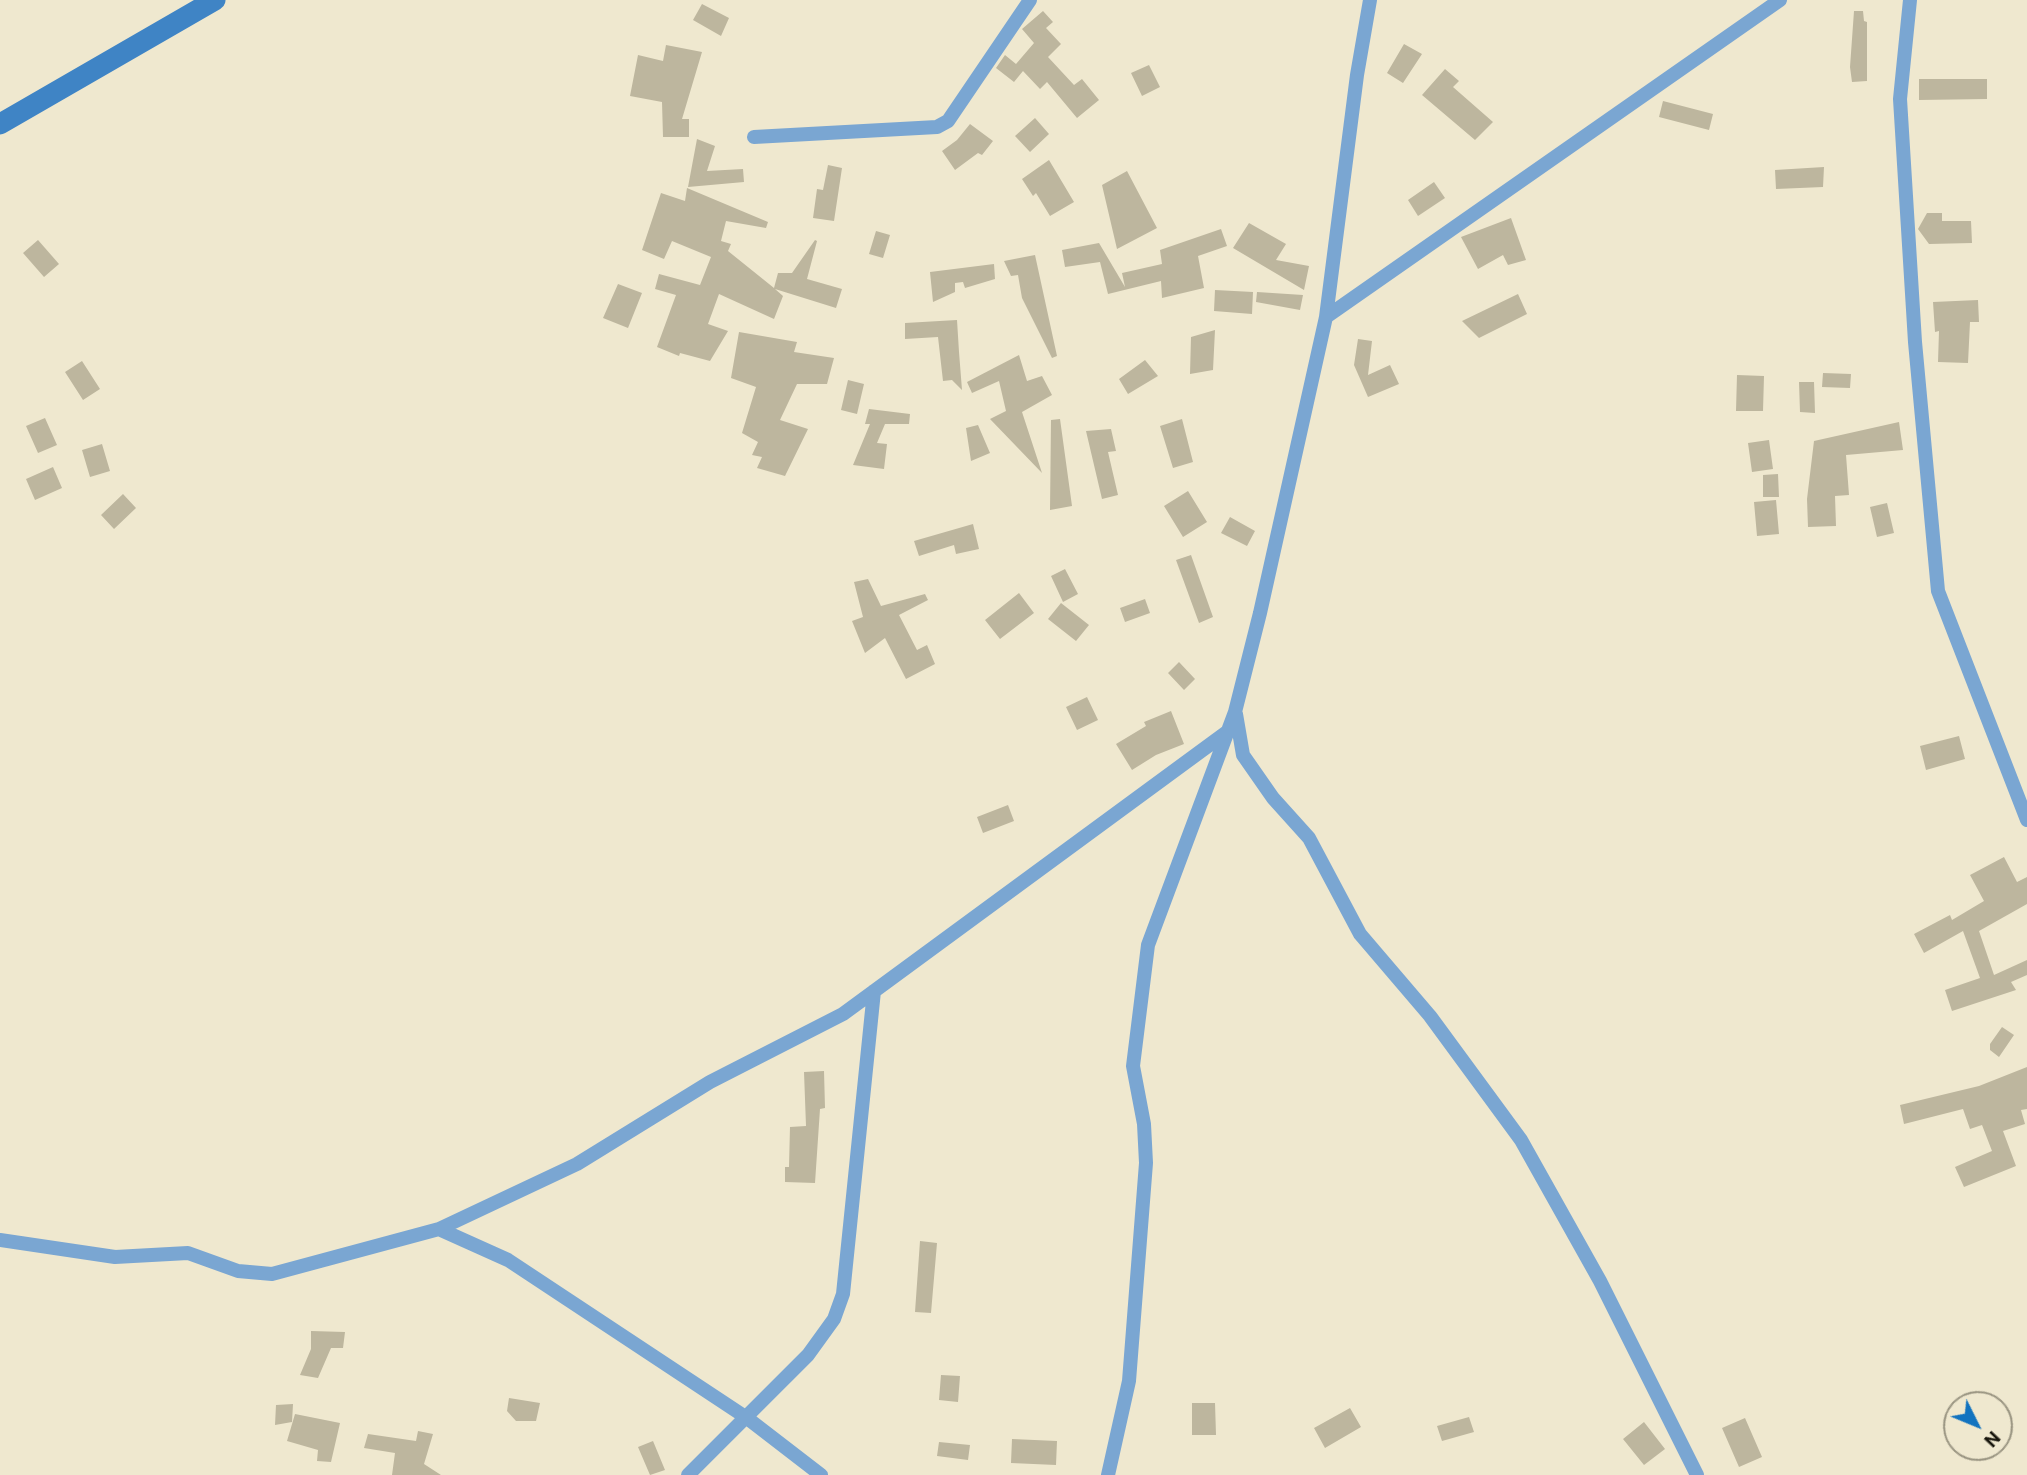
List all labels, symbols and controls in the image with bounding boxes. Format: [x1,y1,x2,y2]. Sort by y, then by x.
north arrow [1943,1391,2013,1461]
text: N [1979,1427,2005,1452]

